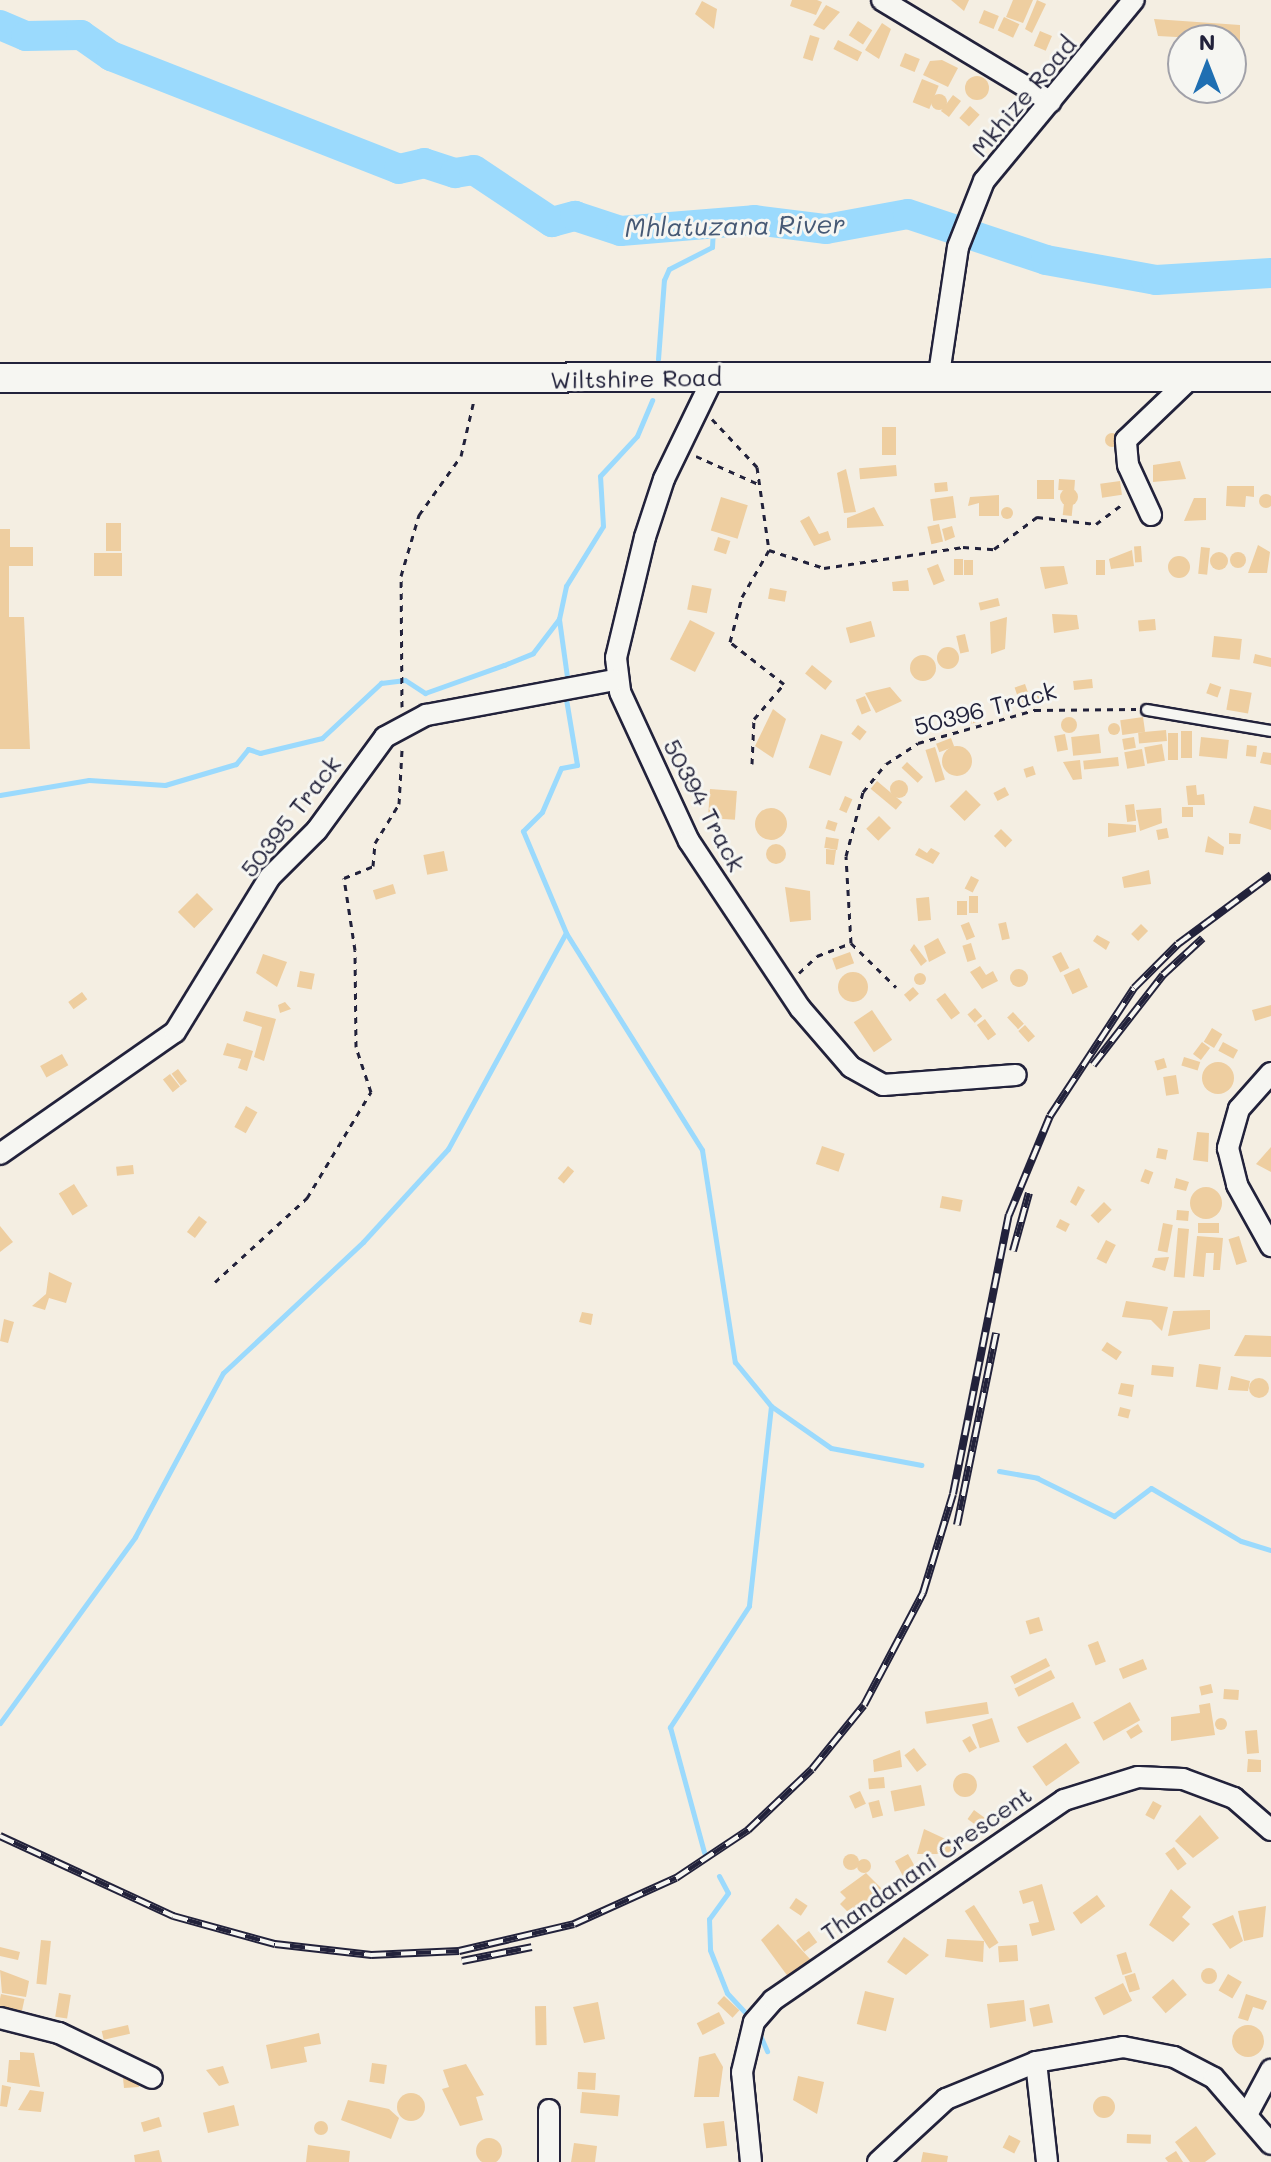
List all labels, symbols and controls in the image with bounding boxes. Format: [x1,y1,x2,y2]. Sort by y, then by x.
north arrow [1167,24,1247,104]
text: N [1199,27,1215,56]
street label: Mkhize Road [964,30,1082,162]
water label: Mhlatuzana River [624,208,846,244]
street label: Wiltshire Road [550,362,722,394]
street label: 50396 Track [911,675,1059,741]
street label: 50394 Track [658,734,752,876]
street label: 50395 Track [234,750,346,882]
street label: Thandanani Crescent [815,1779,1037,1947]

